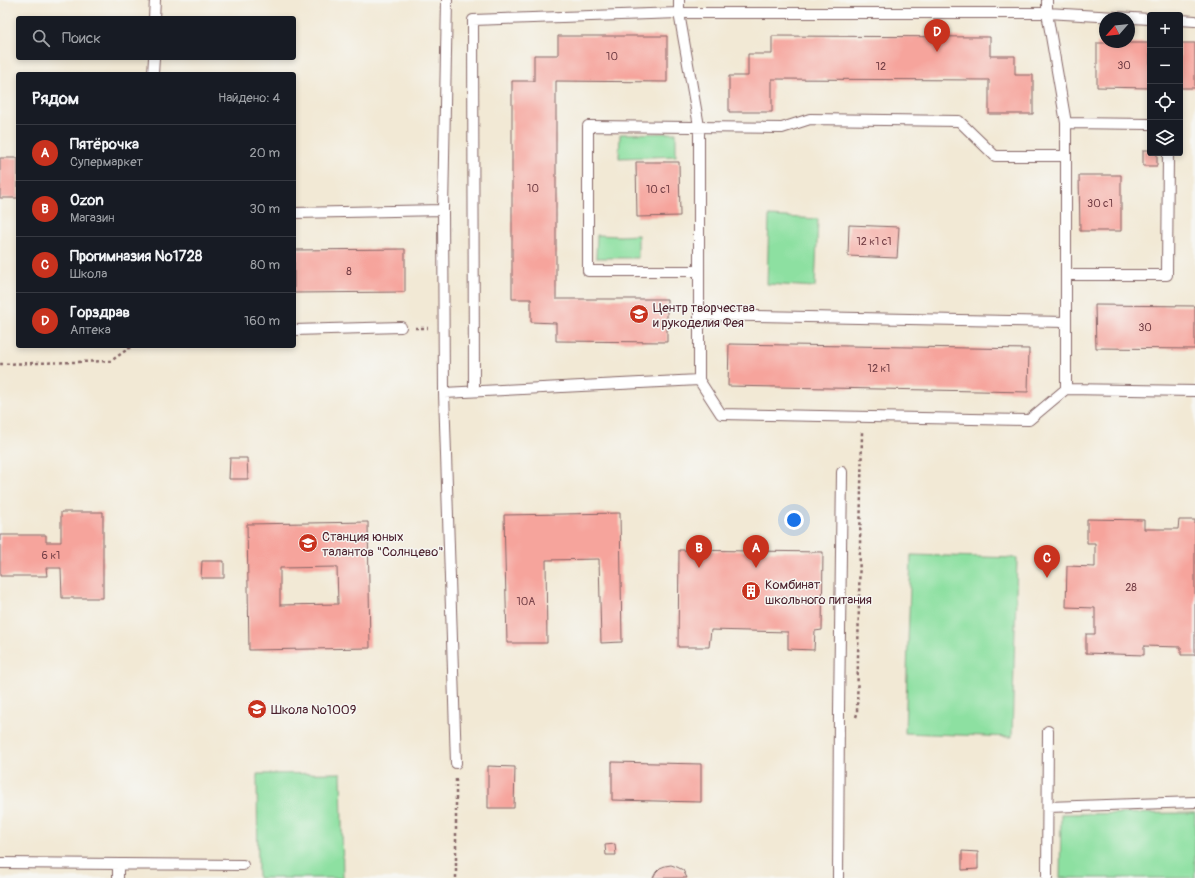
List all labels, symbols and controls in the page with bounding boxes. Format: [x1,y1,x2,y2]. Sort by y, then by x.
north arrow [1099,12,1135,48]
map controls [1147,12,1183,156]
button: + [1147,12,1183,48]
search box [16,16,296,60]
pin: D [924,19,950,52]
icon: search [30,27,52,49]
text: Поиск [62,29,101,48]
button: − [1147,48,1183,84]
house number: 10 [606,50,618,63]
house number: 30 [1117,59,1131,72]
house number: 12 [876,60,886,73]
button: locate [1147,84,1183,120]
text: Рядом [32,88,79,109]
text: Найдено: 4 [218,90,280,106]
button: layers [1147,120,1183,156]
text: Пятёрочка [70,135,139,154]
text: A [41,145,49,161]
text: 20 m [249,145,280,161]
text: Супермаркет [70,154,143,170]
house number: 10 [527,182,539,195]
house number: 10 с1 [646,183,670,196]
text: Ozon [70,191,104,210]
house number: 30 с1 [1087,197,1113,210]
text: B [41,201,49,217]
text: 30 m [250,201,280,217]
text: Магазин [70,210,114,226]
house number: 12 к1 с1 [856,235,892,248]
text: Прогимназия №1728 [70,247,202,266]
text: C [41,257,49,273]
text: 80 m [250,257,280,273]
house number: 8 [346,265,352,278]
text: Школа [70,266,107,282]
place label: Центр творчества и рукоделия Фея [653,300,755,331]
text: Горздрав [70,303,130,322]
school or university icon: Центр творчества и рукоделия Фея [628,303,650,325]
text: D [41,313,49,329]
text: 160 m [244,313,280,329]
house number: 30 [1138,321,1152,334]
text: Аптека [70,322,111,338]
house number: 12 к1 [868,362,890,375]
your location [784,510,804,530]
place label: Станция юных талантов "Солнцево" [322,529,443,560]
school or university icon: Станция юных талантов "Солнцево" [297,532,319,554]
pin: B [686,535,712,568]
pin: A [743,535,769,568]
pin: C [1034,545,1060,578]
house number: 6 к1 [42,549,60,562]
place label: Комбинат школьного питания [765,577,872,608]
building icon: Комбинат школьного питания [740,580,762,602]
house number: 28 [1125,581,1137,594]
house number: 10А [517,595,535,608]
school or university icon: Школа №1009 [246,698,268,720]
place label: Школа №1009 [271,702,357,718]

